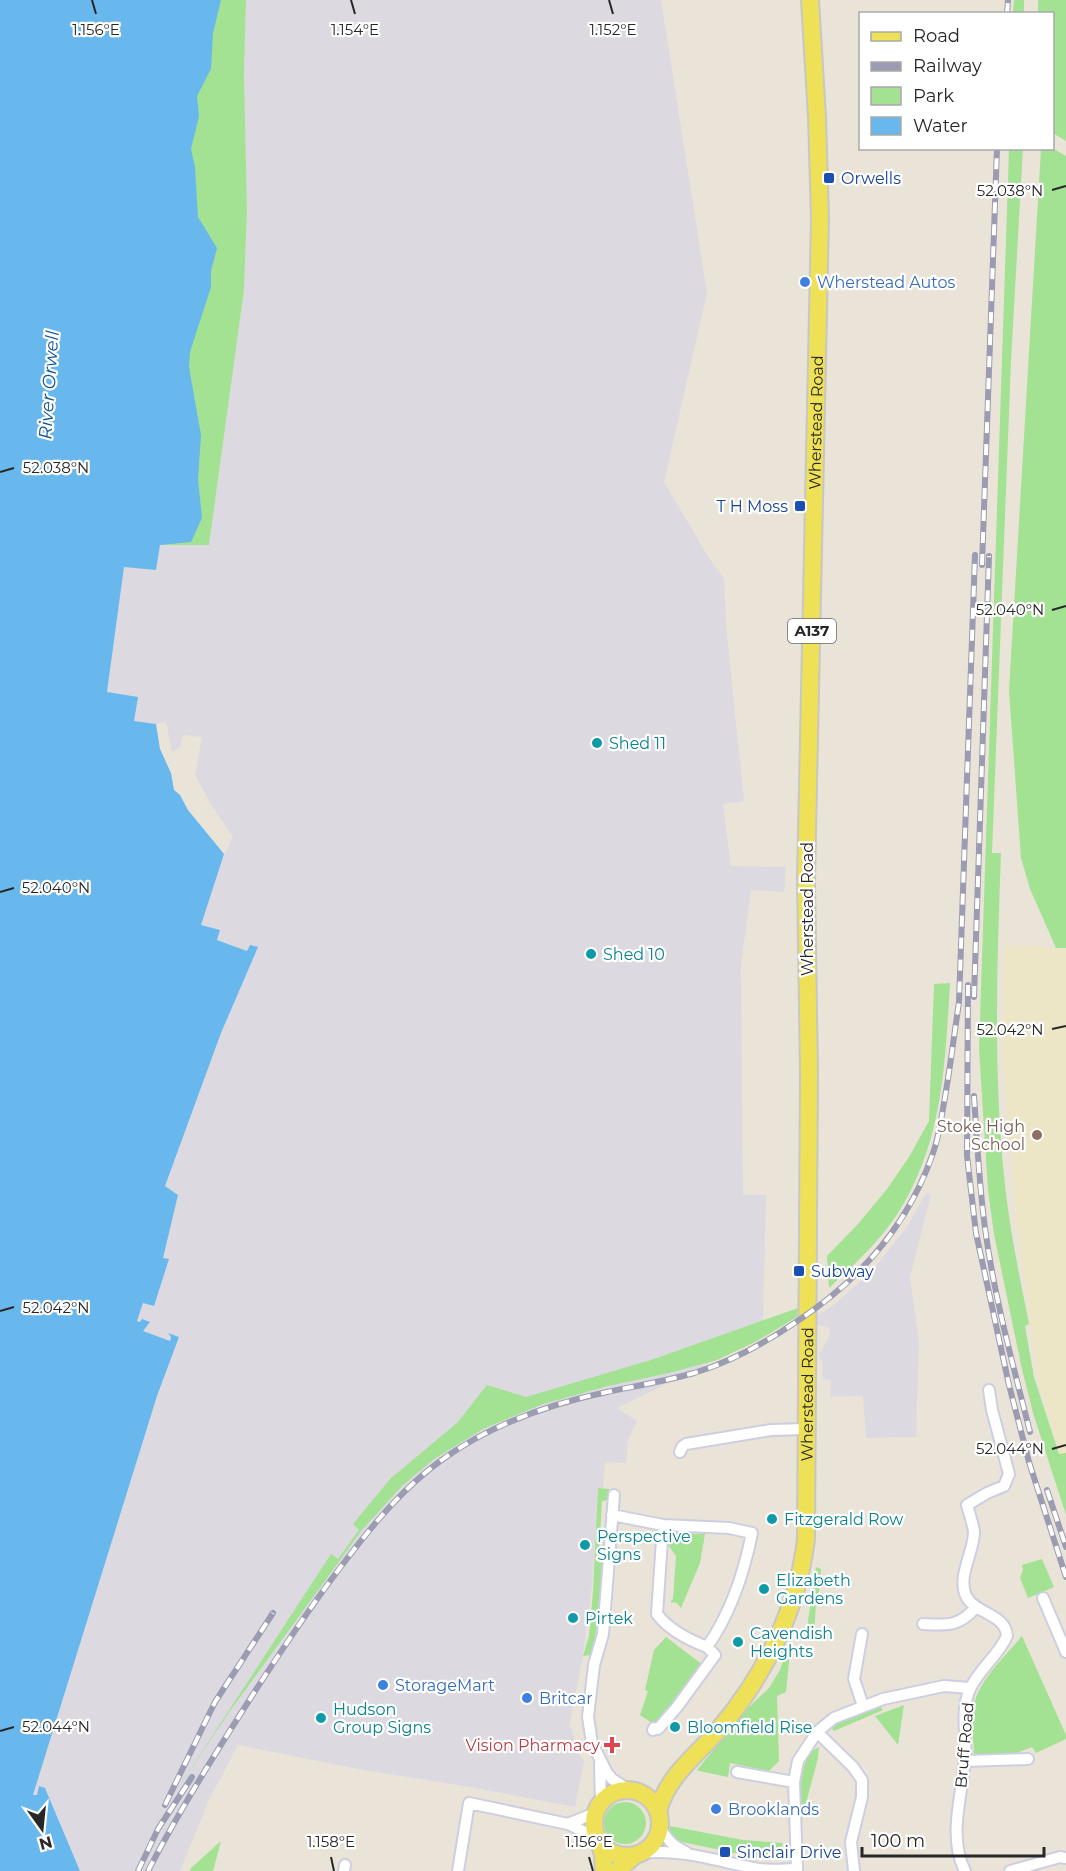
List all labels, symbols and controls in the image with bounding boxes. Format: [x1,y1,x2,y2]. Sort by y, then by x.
legend [859,12,1054,150]
text: 1.156°E [72,20,120,39]
text: 1.154°E [331,20,379,39]
text: 1.152°E [589,20,637,39]
text: Road [913,25,960,47]
text: Railway [913,55,982,77]
text: Park [913,85,954,107]
text: Water [913,115,968,137]
place label: Orwells [841,169,901,188]
marker: Orwells [822,171,836,185]
text: 52.038°N [977,181,1043,200]
place label: Wherstead Autos [817,273,956,292]
marker: Wherstead Autos [798,275,812,289]
water label: River Orwell [34,330,64,440]
street label: Wherstead Road [805,355,827,490]
text: 52.038°N [23,458,89,477]
place label: T H Moss [716,497,788,516]
marker: T H Moss [793,499,807,513]
text: 52.040°N [976,600,1044,619]
road number: A137 [788,619,836,643]
place label: Shed 11 [609,734,666,753]
marker: Shed 11 [590,736,604,750]
street label: Wherstead Road [798,842,817,976]
text: 52.040°N [22,878,90,897]
place label: Shed 10 [603,945,665,964]
marker: Shed 10 [584,947,598,961]
text: 52.042°N [977,1020,1043,1039]
place label: Stoke High School [937,1117,1025,1154]
marker: Stoke High School [1030,1128,1044,1142]
place label: Subway [811,1262,874,1281]
marker: Subway [792,1264,806,1278]
text: 52.042°N [23,1298,89,1317]
street label: Wherstead Road [797,1327,817,1461]
text: 52.044°N [976,1439,1044,1458]
place label: Fitzgerald Row [784,1510,903,1529]
marker: Fitzgerald Row [765,1512,779,1526]
place label: Perspective Signs [597,1527,691,1564]
marker: Perspective Signs [578,1538,592,1552]
place label: Elizabeth Gardens [776,1571,851,1608]
marker: Elizabeth Gardens [757,1582,771,1596]
place label: Pirtek [585,1609,633,1628]
marker: Pirtek [566,1611,580,1625]
place label: Cavendish Heights [750,1624,833,1661]
marker: Cavendish Heights [731,1635,745,1649]
place label: StorageMart [395,1676,495,1695]
marker: StorageMart [376,1678,390,1692]
place label: Britcar [539,1689,593,1708]
marker: Britcar [520,1691,534,1705]
place label: Hudson Group Signs [333,1700,431,1737]
street label: Bruff Road [951,1701,978,1789]
marker: Hudson Group Signs [314,1711,328,1725]
text: 52.044°N [22,1717,90,1736]
place label: Bloomfield Rise [687,1718,813,1737]
marker: Bloomfield Rise [668,1720,682,1734]
place label: Vision Pharmacy [466,1736,600,1755]
marker: Vision Pharmacy [605,1738,619,1752]
north arrow [12,1799,72,1859]
place label: Brooklands [728,1800,819,1819]
marker: Brooklands [709,1802,723,1816]
scale bar [862,1820,1044,1858]
text: 100 m [871,1830,925,1852]
text: N [37,1832,54,1854]
text: 1.158°E [307,1832,355,1851]
text: 1.156°E [565,1832,613,1851]
place label: Sinclair Drive [737,1843,841,1862]
marker: Sinclair Drive [718,1845,732,1859]

